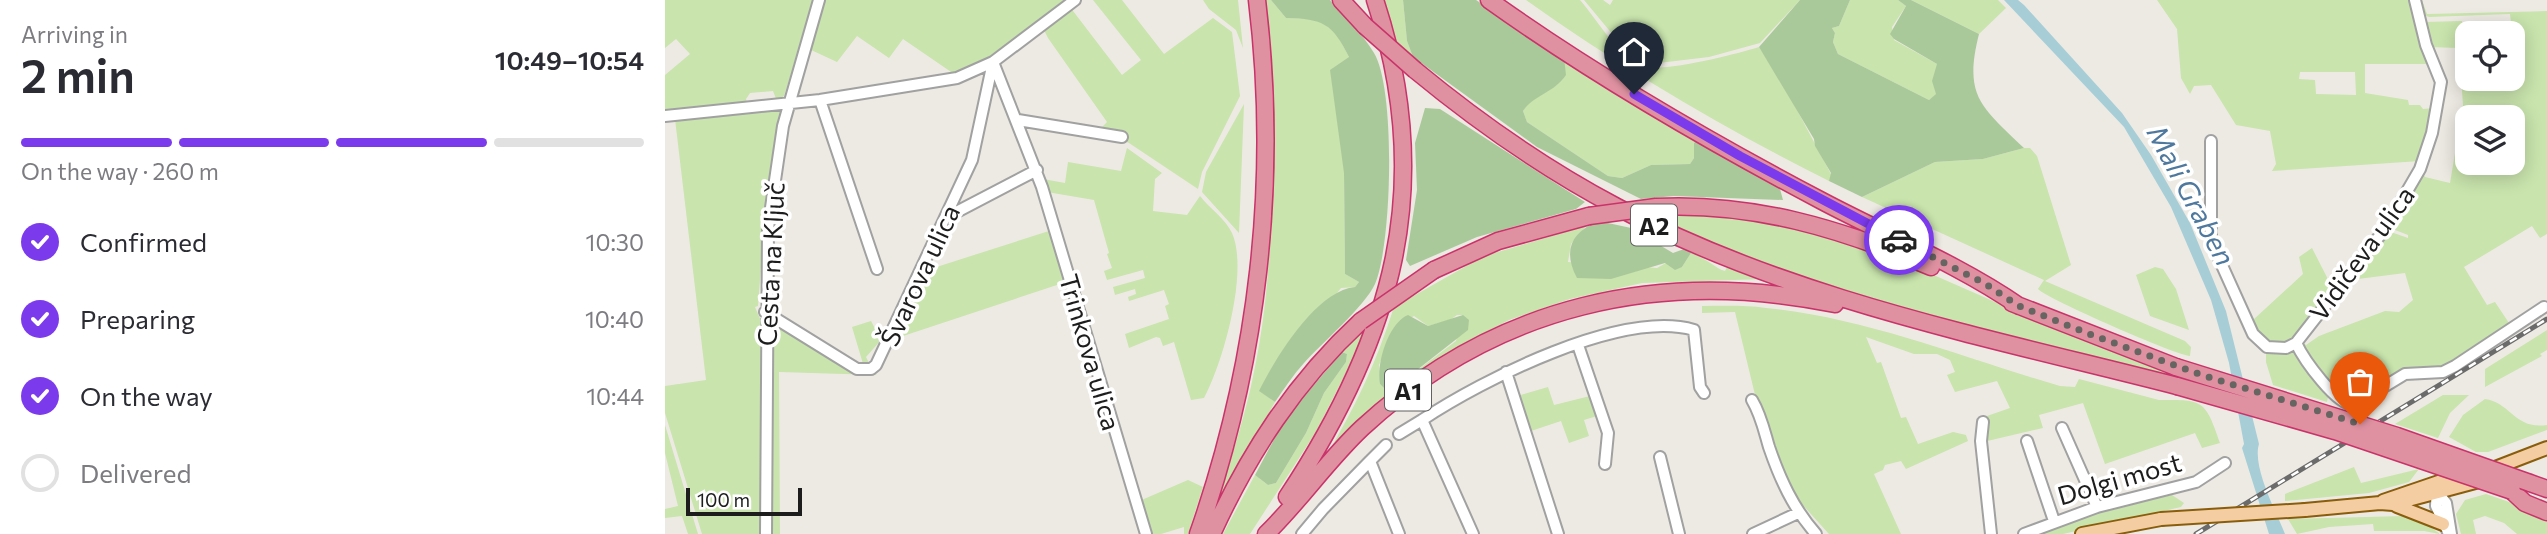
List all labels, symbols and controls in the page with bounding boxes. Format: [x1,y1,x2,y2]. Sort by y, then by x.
text: Arriving in [21,20,128,48]
map controls [2455,21,2525,175]
button: locate [2455,21,2525,91]
pin [1604,22,1664,94]
icon: home [1615,33,1653,71]
text: 10:49–10:54 [495,44,644,75]
text: 2 min [21,46,135,102]
button: layers [2455,105,2525,175]
water label: Mali Graben [2141,119,2243,271]
text: On the way · 260 m [21,157,219,185]
street label: Vidičeva ulica [2302,180,2420,326]
street label: Cesta na Ključ [750,181,790,347]
street label: Švarova ulica [873,199,965,351]
road number: A2 [1631,205,1677,246]
courier [1864,205,1934,275]
icon: car [1880,221,1918,259]
icon: check [21,223,59,261]
text: Confirmed [80,226,207,257]
text: 10:30 [586,228,644,256]
street label: Trinkova ulica [1054,270,1128,434]
icon: check [21,300,59,338]
text: Preparing [80,303,195,334]
text: 10:40 [585,305,644,333]
pin [2330,352,2390,424]
icon: bag [2341,363,2379,401]
road number: A1 [1385,370,1431,410]
icon: check [21,377,59,415]
text: On the way [80,380,213,411]
text: 10:44 [586,382,644,410]
street label: Dolgi most [2053,446,2185,510]
text: Delivered [80,457,191,488]
scale bar [686,485,801,517]
text: 100 m [697,488,750,511]

